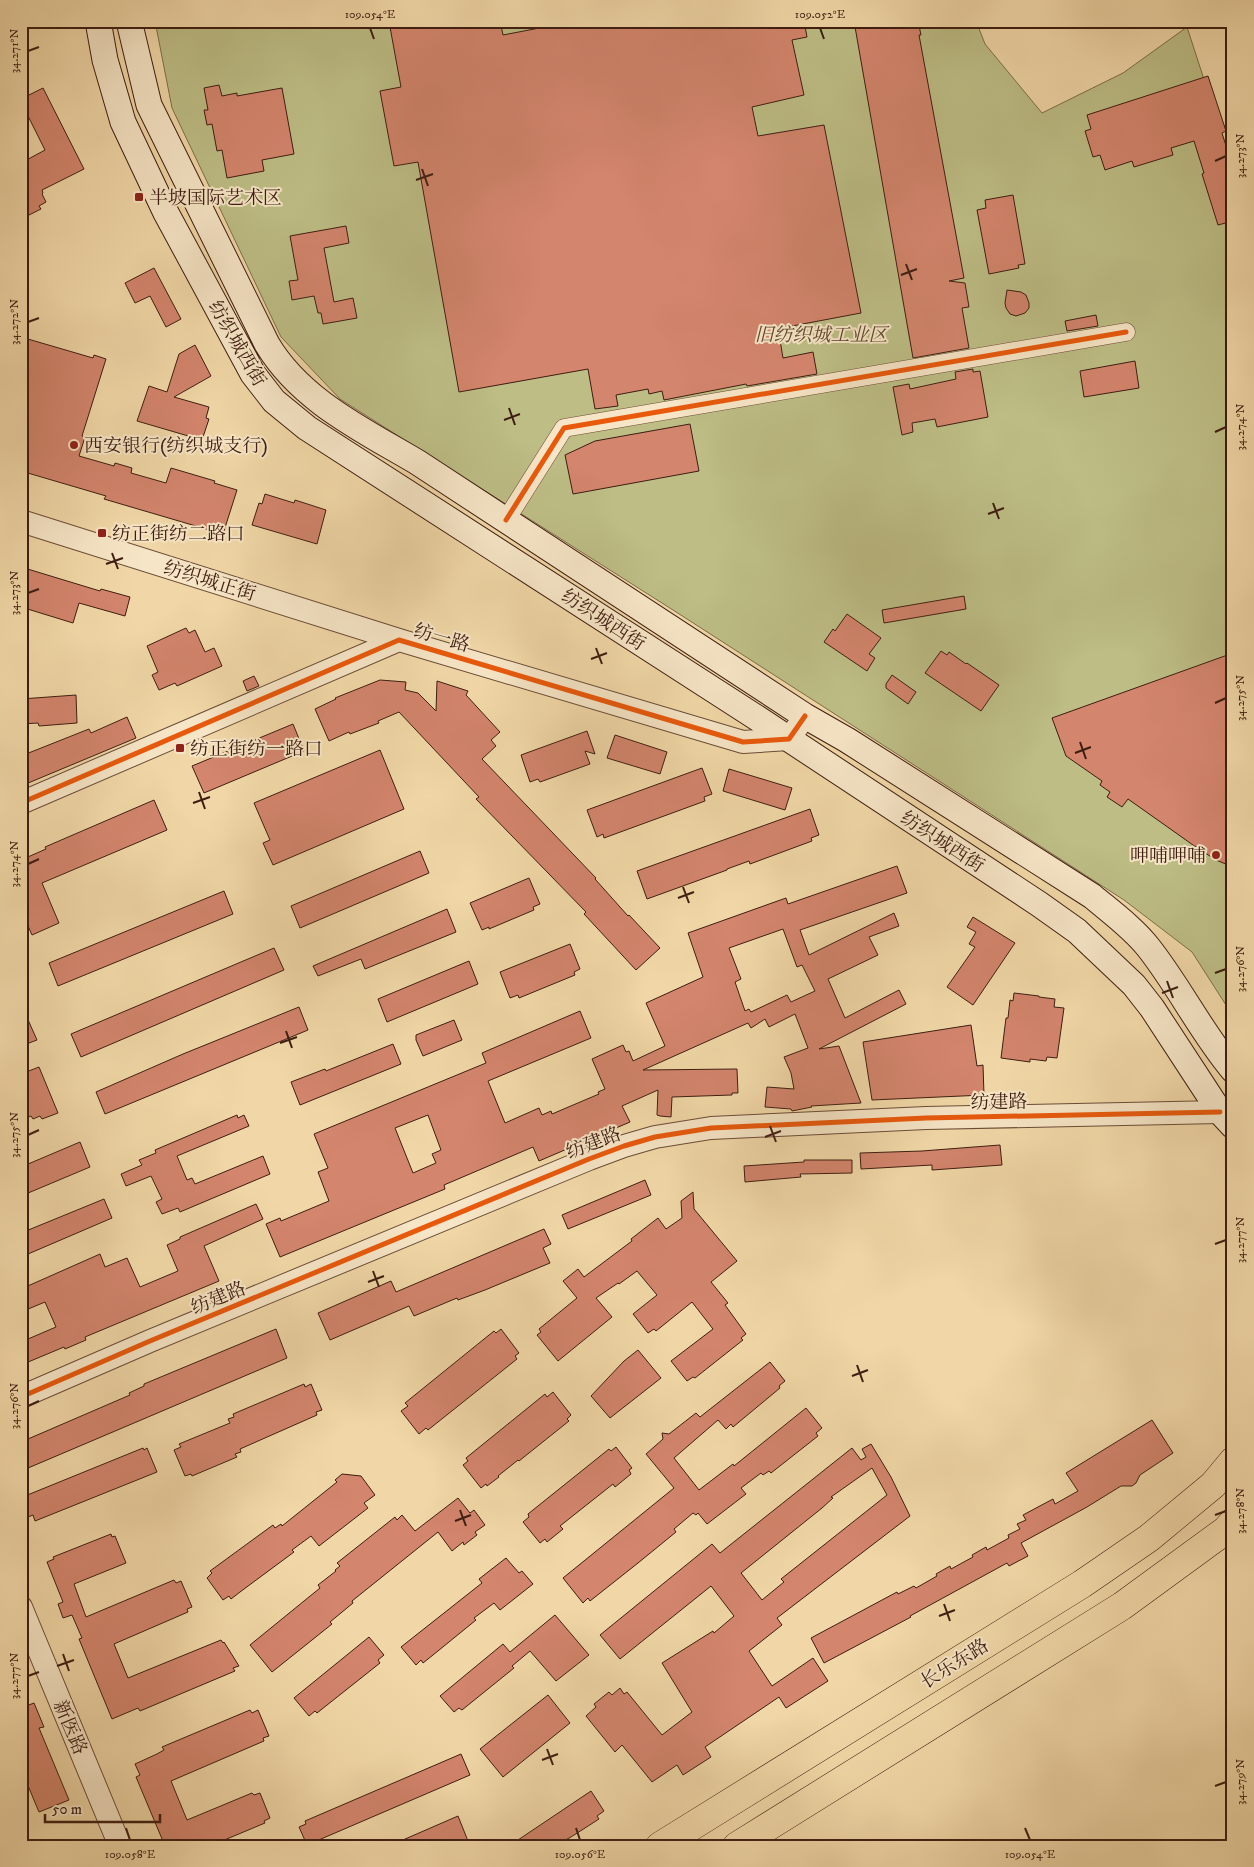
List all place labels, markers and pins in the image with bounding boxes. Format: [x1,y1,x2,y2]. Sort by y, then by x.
place label: 半坡国际艺术区 [149,187,282,210]
marker: 半坡国际艺术区 [133,191,145,203]
place label: 西安银行(纺织城支行) [84,435,268,458]
marker: 西安银行(纺织城支行) [68,439,80,451]
place label: 纺正街纺二路口 [112,523,245,546]
marker: 纺正街纺二路口 [96,527,108,539]
place label: 纺正街纺一路口 [190,738,323,761]
marker: 纺正街纺一路口 [174,742,186,754]
place label: 呷哺呷哺 [1130,845,1206,868]
marker: 呷哺呷哺 [1210,849,1222,861]

